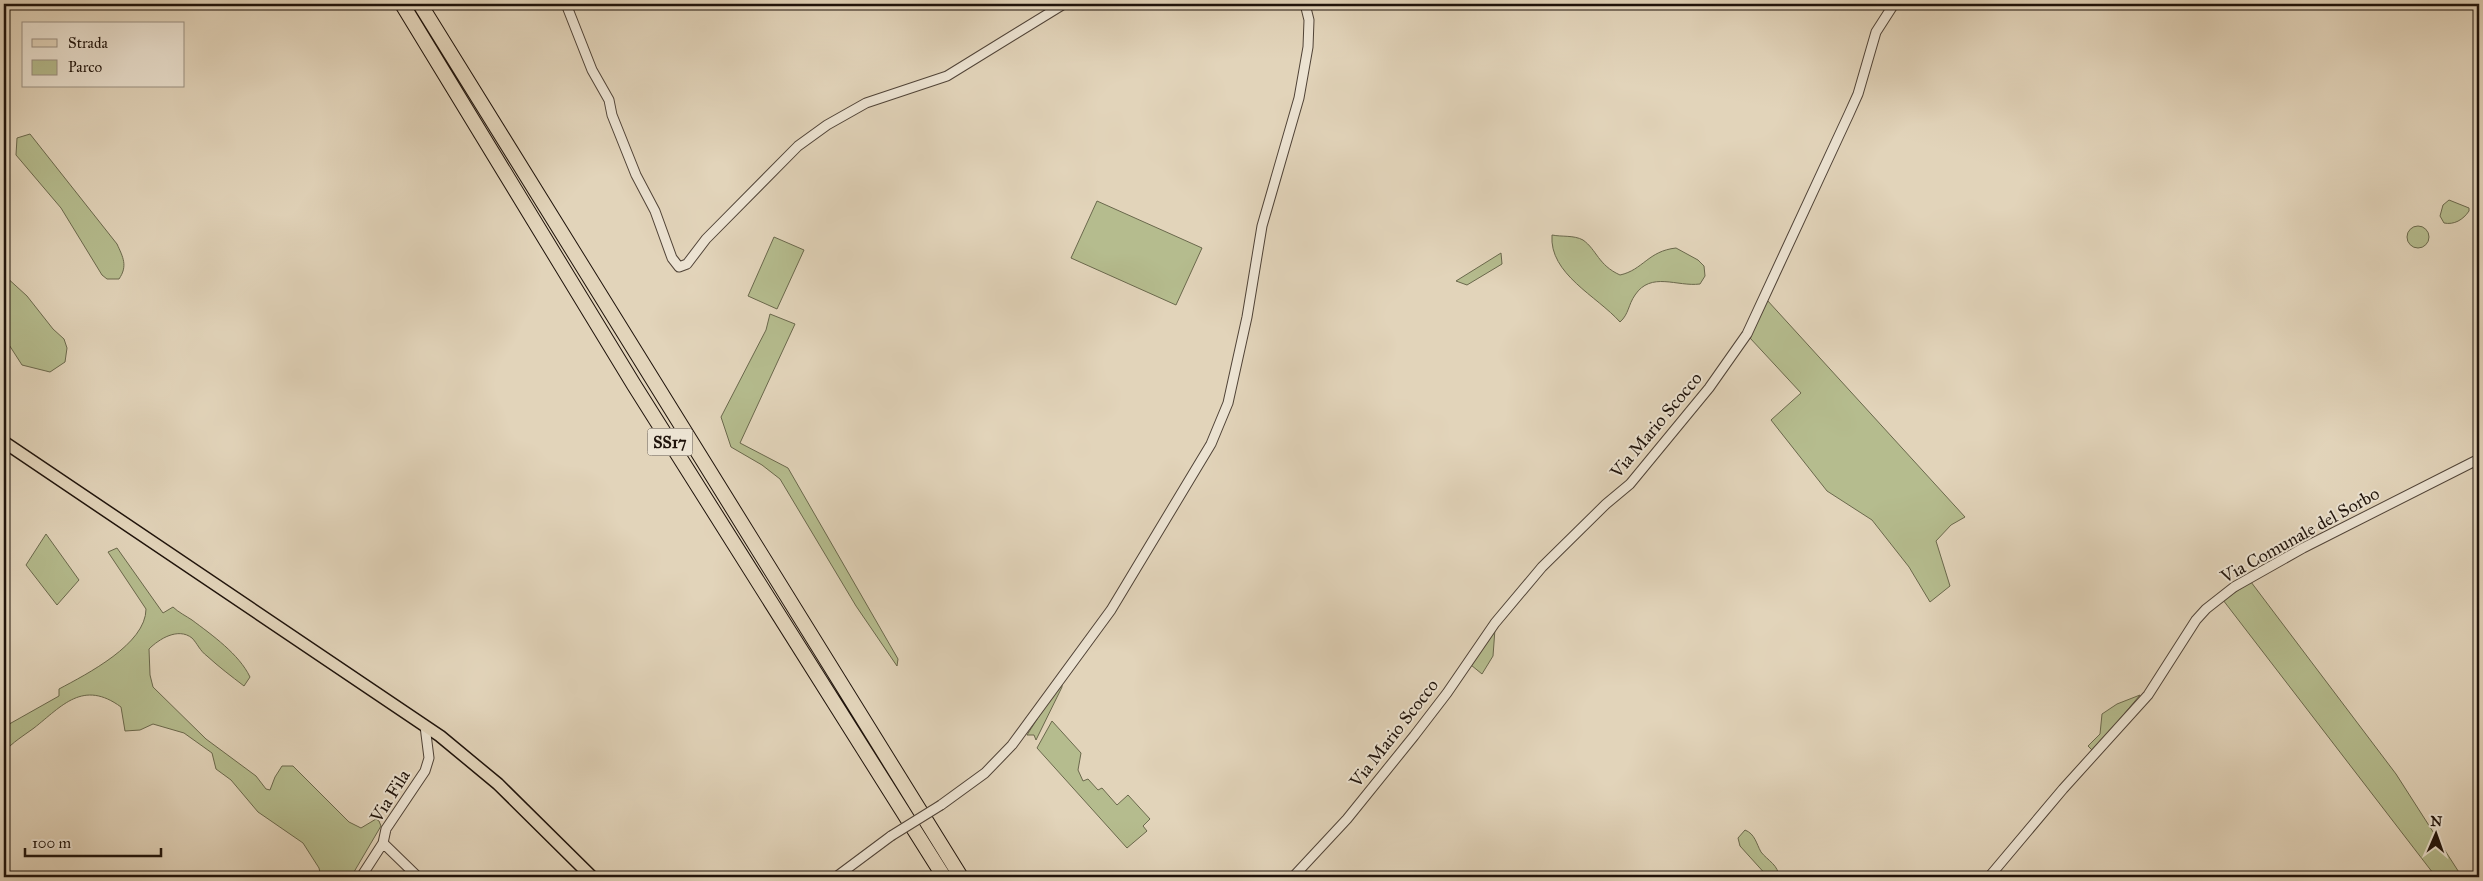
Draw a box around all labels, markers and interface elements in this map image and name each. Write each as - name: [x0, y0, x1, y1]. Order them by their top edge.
- legend: [22, 22, 185, 88]
- text: Strada: [68, 34, 108, 52]
- text: Parco: [68, 58, 103, 76]
- street label: Via Mario Scocco: [1605, 368, 1707, 483]
- road number: SS17: [648, 428, 692, 456]
- street label: Via Comunale del Sorbo: [2216, 482, 2383, 588]
- street label: Via Mario Scocco: [1344, 674, 1443, 792]
- street label: Via Fila: [365, 765, 415, 827]
- north arrow: [2410, 808, 2460, 858]
- text: N: [2430, 813, 2443, 830]
- scale bar: [25, 826, 161, 858]
- text: 100 m: [32, 834, 72, 852]

